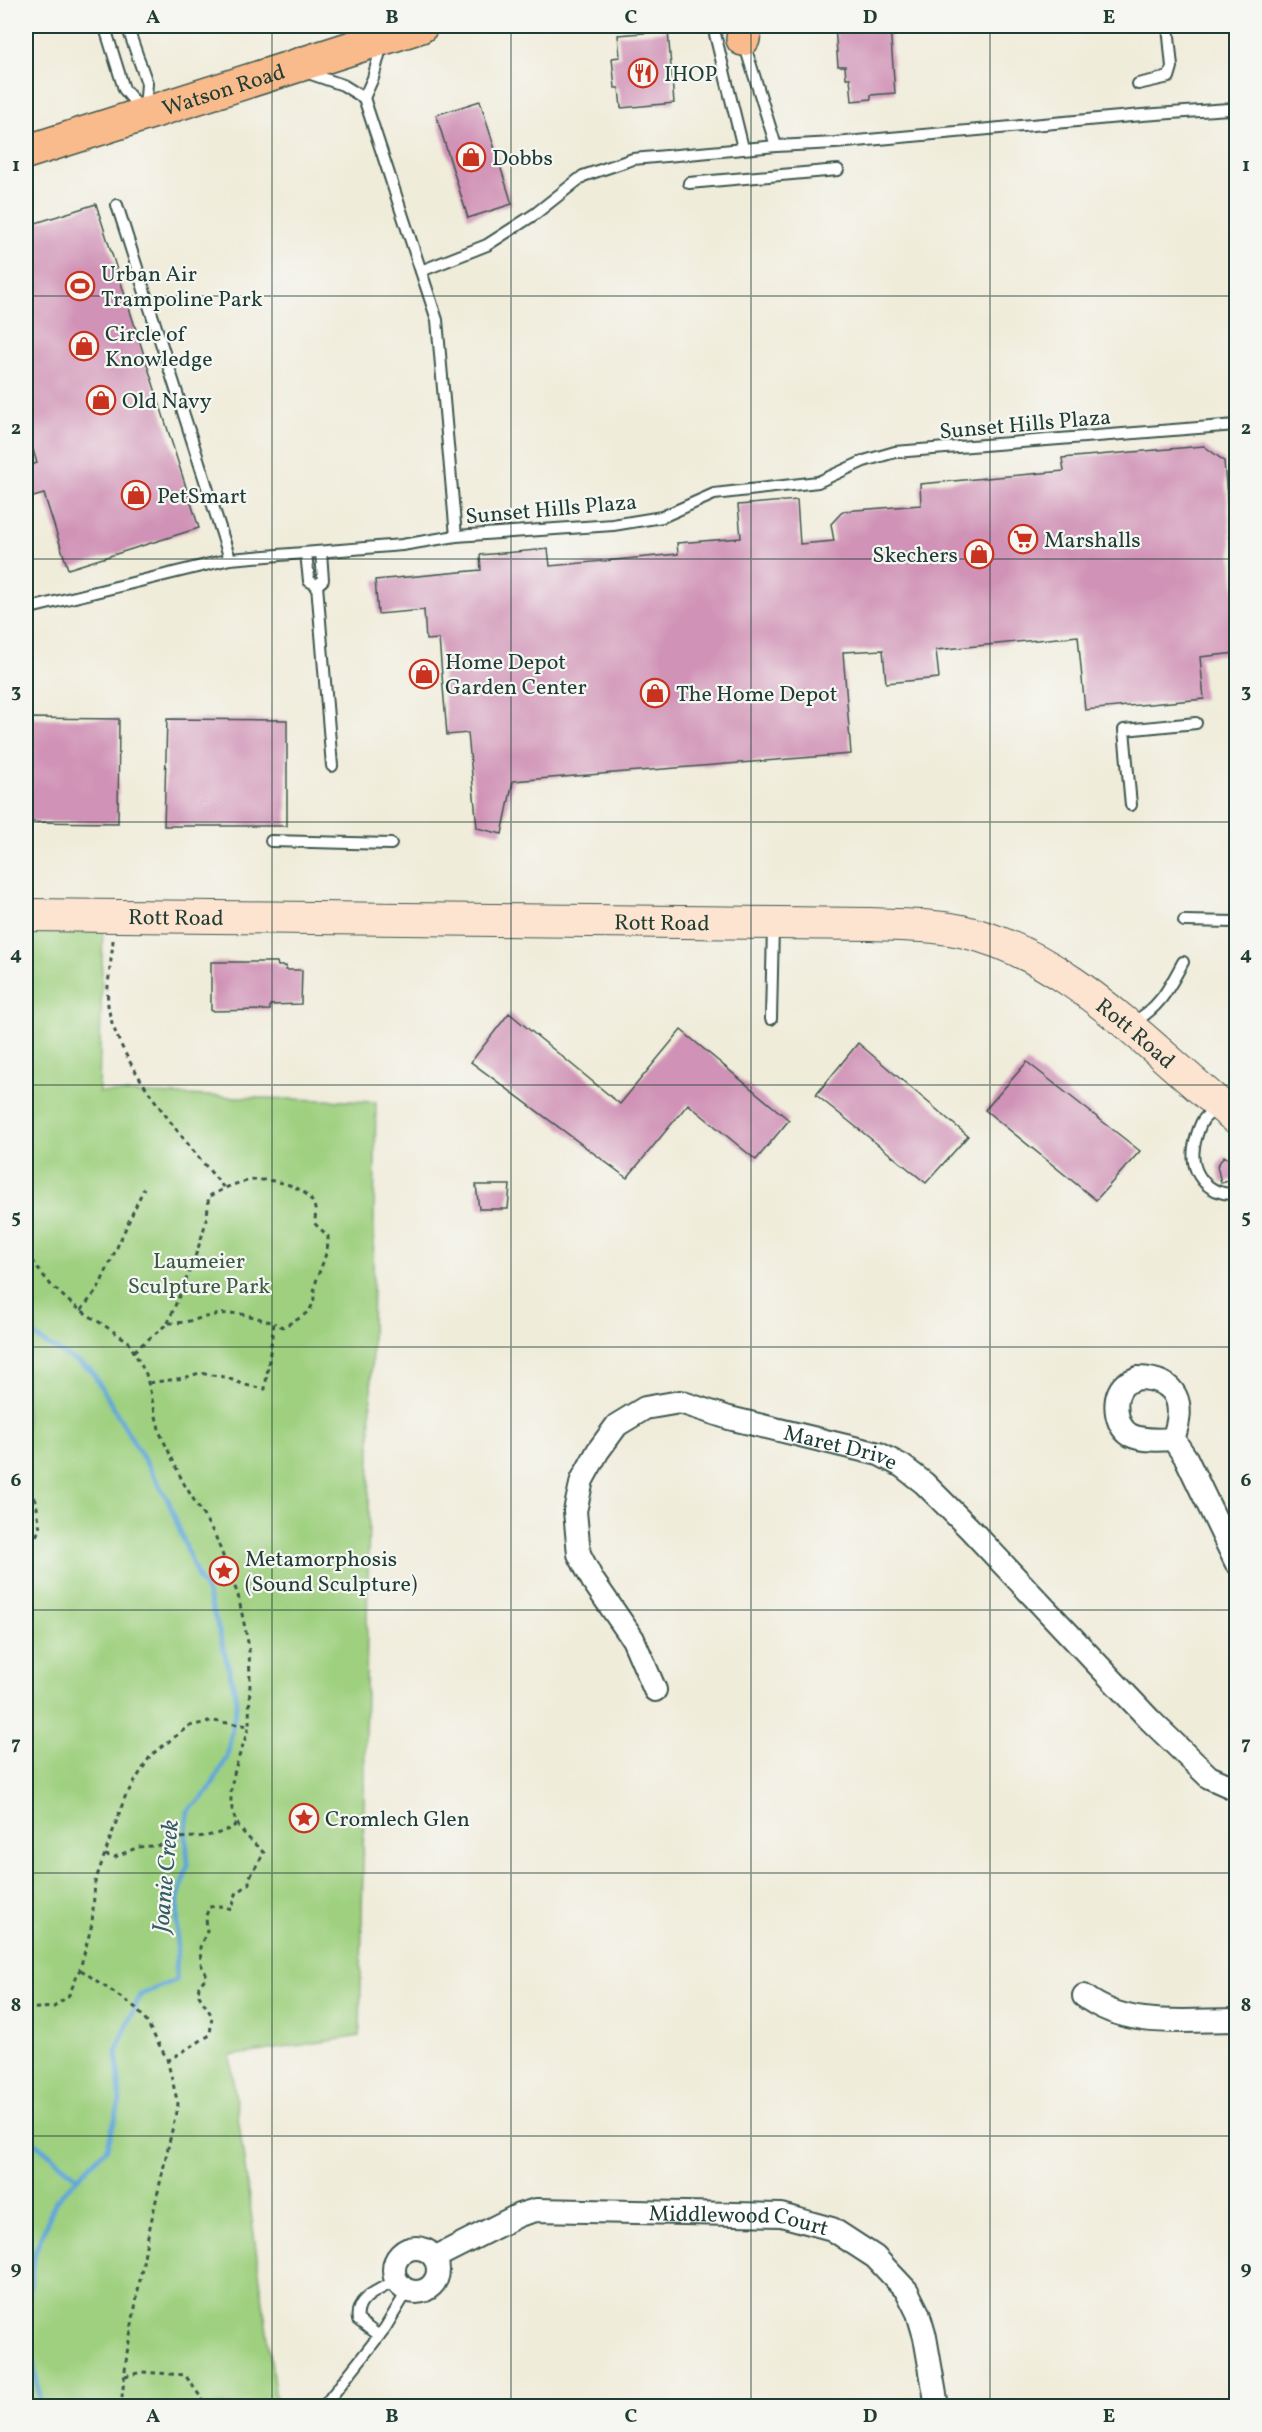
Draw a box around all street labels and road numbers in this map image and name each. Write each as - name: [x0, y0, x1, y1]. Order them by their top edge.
- street label: Watson Road: [159, 57, 289, 126]
- street label: Sunset Hills Plaza: [938, 403, 1112, 448]
- street label: Sunset Hills Plaza: [464, 488, 638, 533]
- street label: Rott Road: [128, 903, 224, 935]
- street label: Rott Road: [614, 908, 710, 940]
- street label: Rott Road: [1088, 992, 1181, 1077]
- street label: Maret Drive: [780, 1419, 903, 1479]
- street label: Middlewood Court: [648, 2199, 832, 2245]

